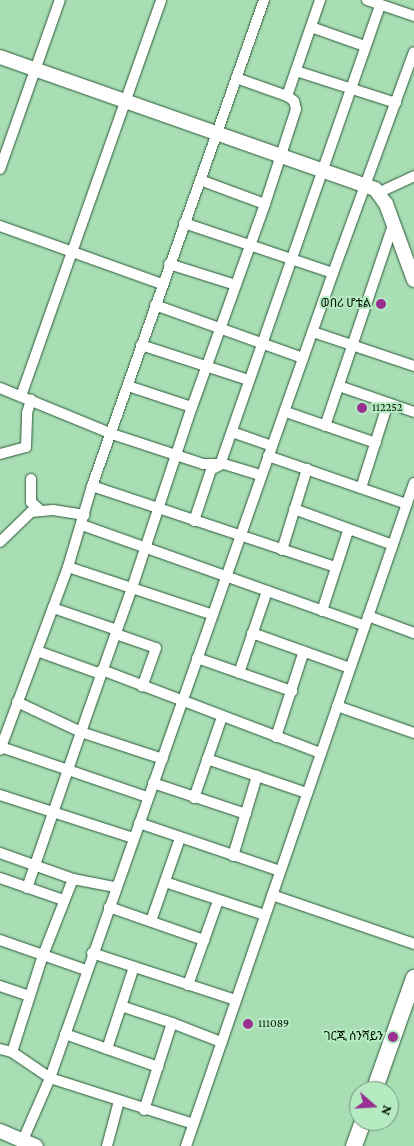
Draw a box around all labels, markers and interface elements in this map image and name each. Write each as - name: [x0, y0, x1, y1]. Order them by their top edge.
- place label: ወበሪ ሆቴል: [321, 297, 371, 311]
- marker: ወበሪ ሆቴል: [375, 298, 387, 310]
- place label: 112252: [372, 401, 402, 415]
- marker: 112252: [356, 402, 368, 414]
- place label: 111089: [258, 1017, 289, 1031]
- marker: 111089: [242, 1018, 254, 1030]
- place label: ገርጂ ሰንሻይን: [324, 1030, 383, 1044]
- marker: ገርጂ ሰንሻይን: [387, 1031, 399, 1043]
- north arrow: [349, 1081, 399, 1131]
- text: N: [378, 1103, 396, 1118]

